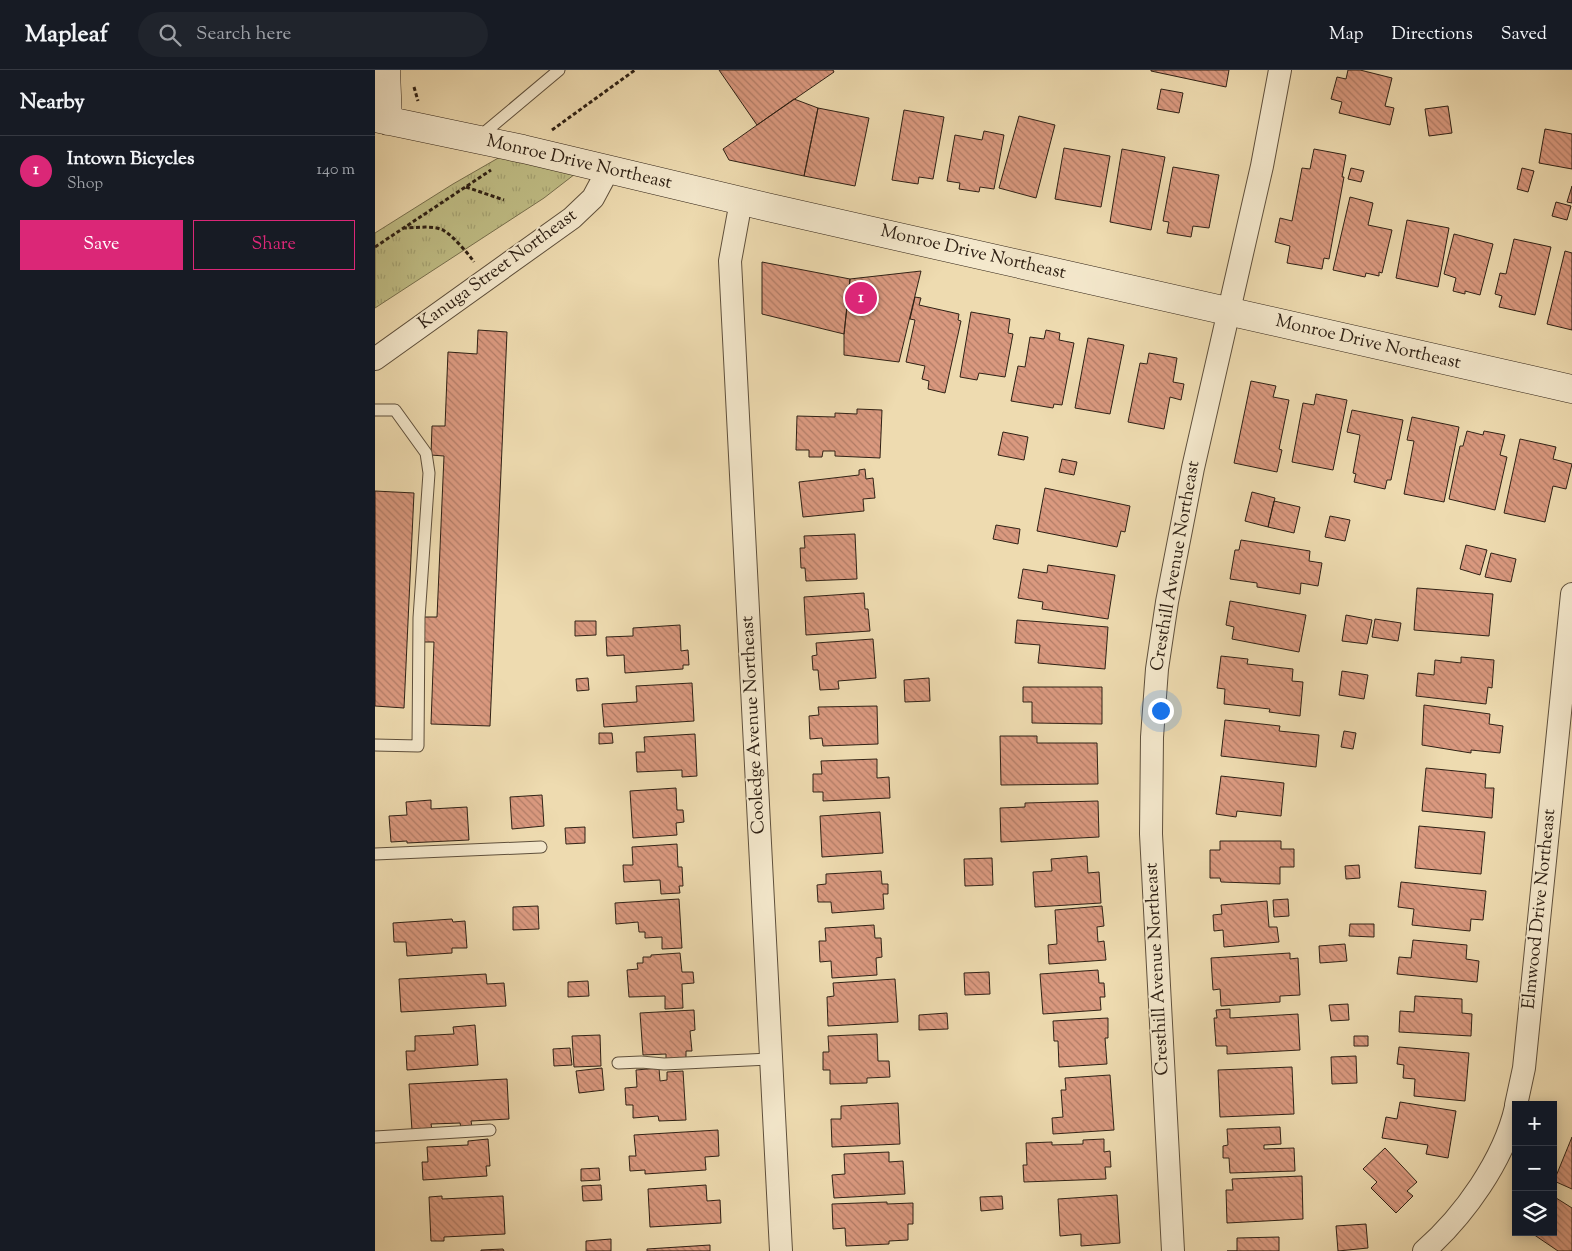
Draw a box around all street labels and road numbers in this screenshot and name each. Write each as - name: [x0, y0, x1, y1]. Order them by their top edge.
- street label: Monroe Drive Northeast: [484, 129, 674, 197]
- street label: Kanuga Street Northeast: [413, 203, 583, 337]
- street label: Monroe Drive Northeast: [878, 219, 1068, 287]
- street label: Monroe Drive Northeast: [1273, 309, 1463, 377]
- street label: Cresthill Avenue Northeast: [1145, 459, 1207, 673]
- street label: Cooledge Avenue Northeast: [735, 615, 773, 835]
- street label: Elmwood Drive Northeast: [1517, 808, 1563, 1010]
- street label: Cresthill Avenue Northeast: [1139, 862, 1177, 1076]

